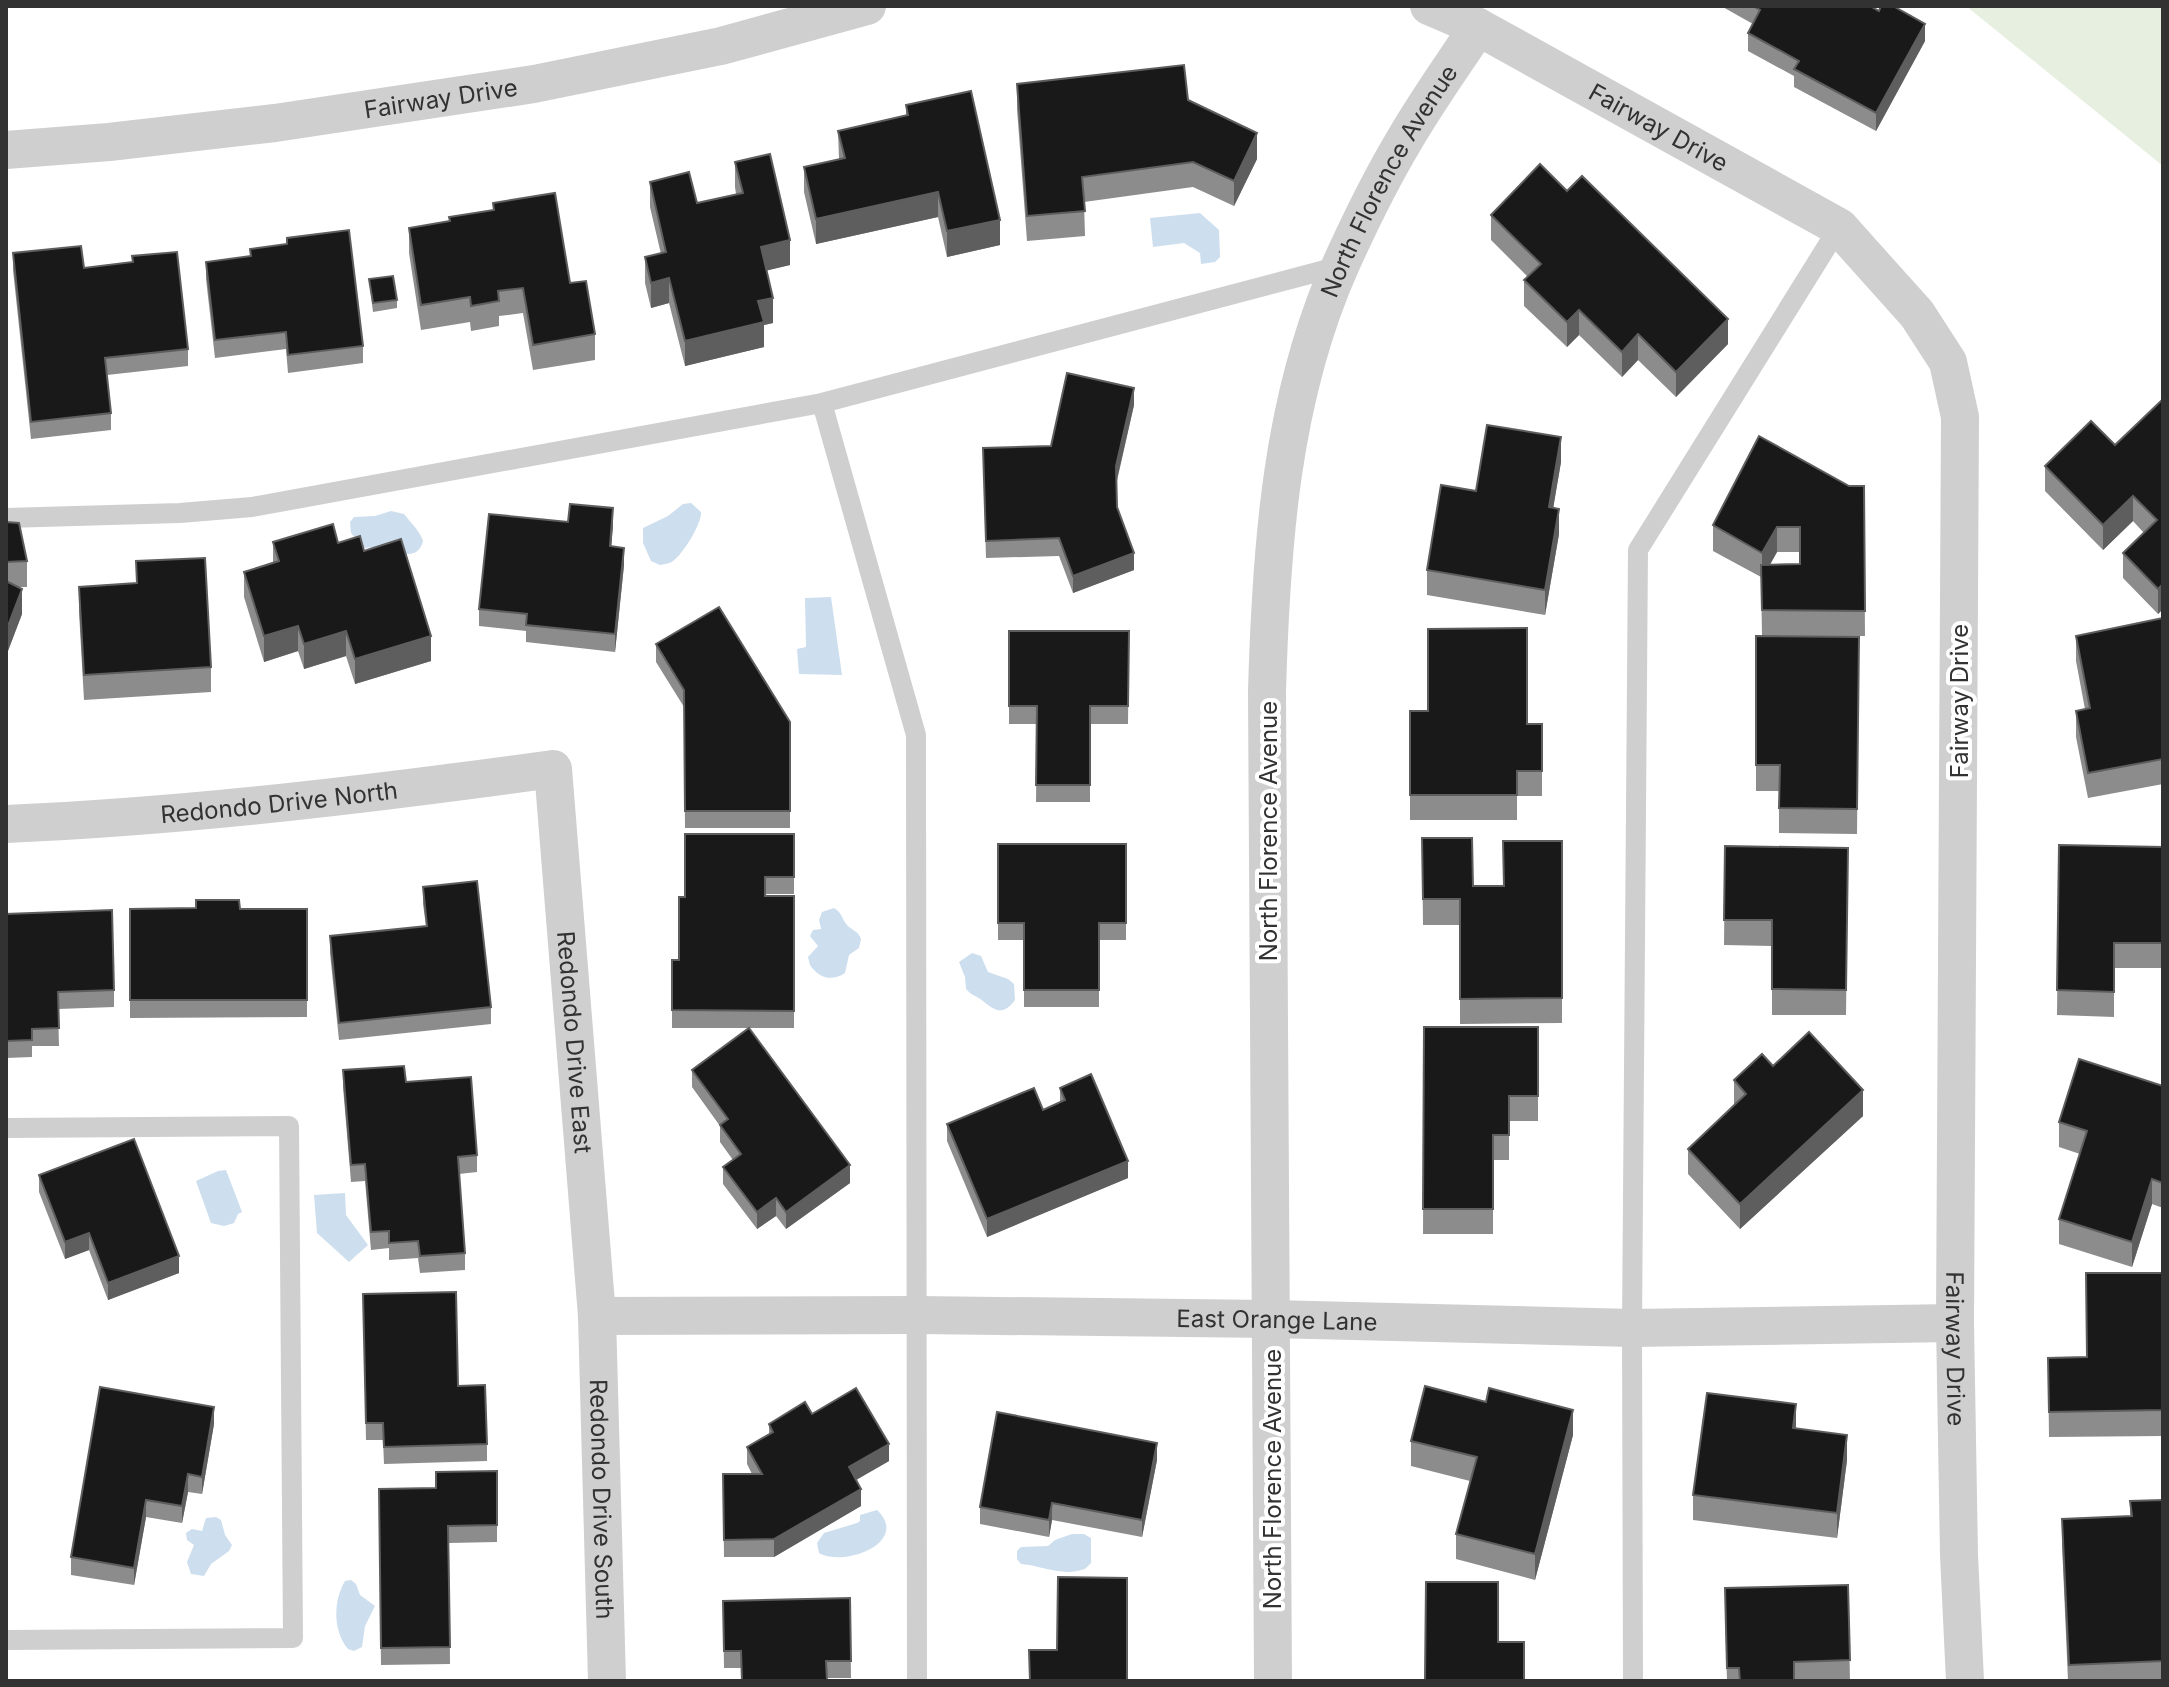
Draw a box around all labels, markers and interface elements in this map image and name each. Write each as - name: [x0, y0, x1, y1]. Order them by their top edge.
- street label: North Florence Avenue: [1314, 59, 1463, 301]
- street label: Fairway Drive: [362, 72, 519, 124]
- street label: Fairway Drive: [1584, 77, 1733, 177]
- street label: Fairway Drive: [1945, 624, 1974, 778]
- street label: North Florence Avenue: [1254, 701, 1283, 961]
- street label: Redondo Drive North: [159, 775, 399, 829]
- street label: Redondo Drive East: [552, 930, 598, 1155]
- street label: Fairway Drive: [1940, 1271, 1971, 1426]
- street label: East Orange Lane: [1176, 1303, 1378, 1336]
- street label: North Florence Avenue: [1258, 1349, 1287, 1609]
- street label: Redondo Drive South: [584, 1379, 620, 1620]

